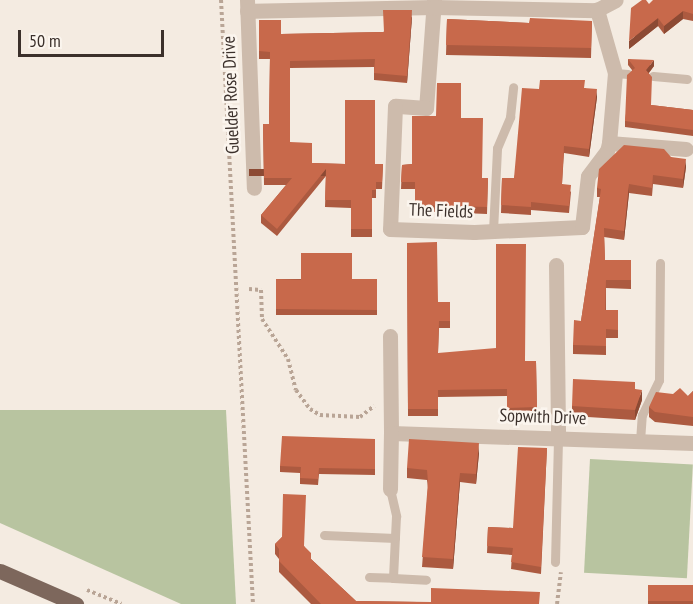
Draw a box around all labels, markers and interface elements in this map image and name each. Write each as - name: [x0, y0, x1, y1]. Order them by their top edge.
- scale bar: [21, 18, 166, 56]
- text: 50 m: [29, 29, 61, 52]
- street label: Guelder Rose Drive: [218, 36, 244, 154]
- street label: The Fields: [409, 199, 473, 223]
- street label: Sopwith Drive: [499, 405, 587, 429]

